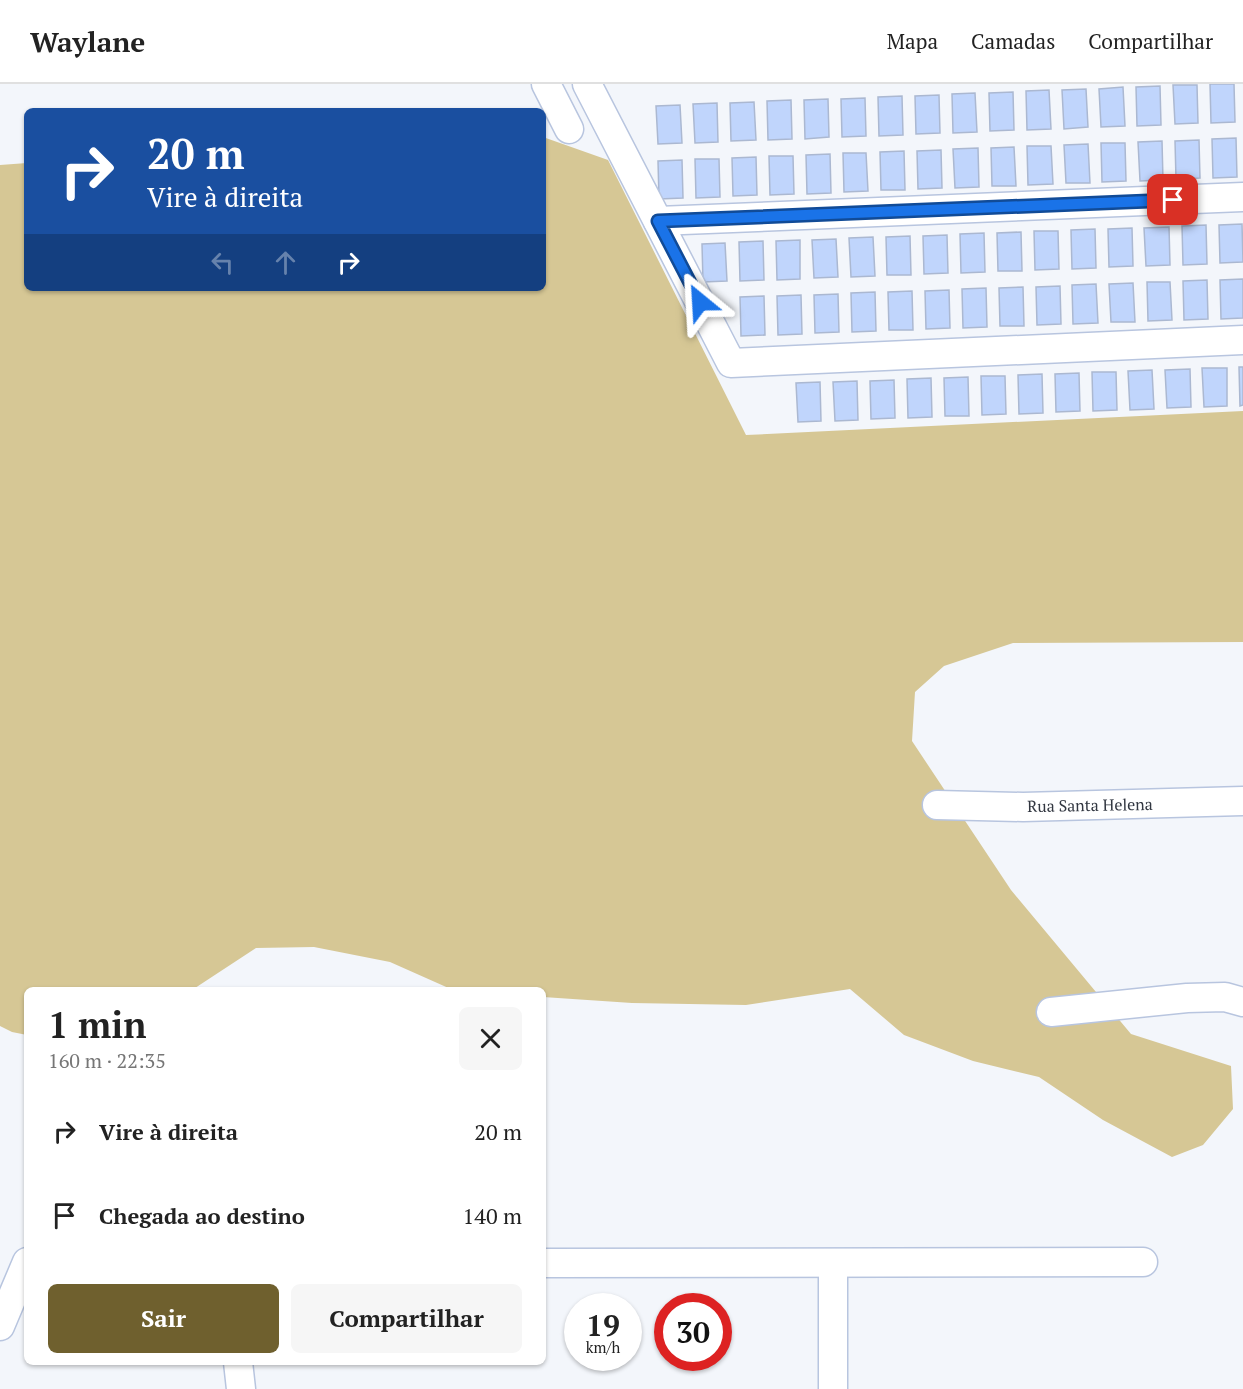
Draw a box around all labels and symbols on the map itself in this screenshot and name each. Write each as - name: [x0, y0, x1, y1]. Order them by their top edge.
- pin: [1147, 174, 1198, 225]
- position arrow: [668, 270, 732, 334]
- street label: Rua Santa Helena: [1027, 793, 1153, 817]
- speed limit sign: 30: [654, 1293, 732, 1371]

